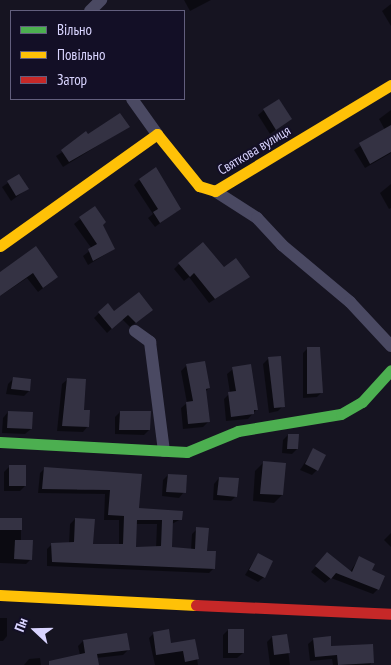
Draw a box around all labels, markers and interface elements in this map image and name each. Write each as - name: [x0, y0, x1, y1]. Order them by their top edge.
- legend: [10, 10, 185, 100]
- text: Вільно: [57, 20, 92, 39]
- text: Повільно: [57, 45, 105, 64]
- text: Затор: [57, 70, 87, 89]
- street label: Святкова вулиця: [215, 122, 293, 178]
- north arrow: [10, 605, 60, 655]
- text: Пн: [10, 615, 32, 634]

